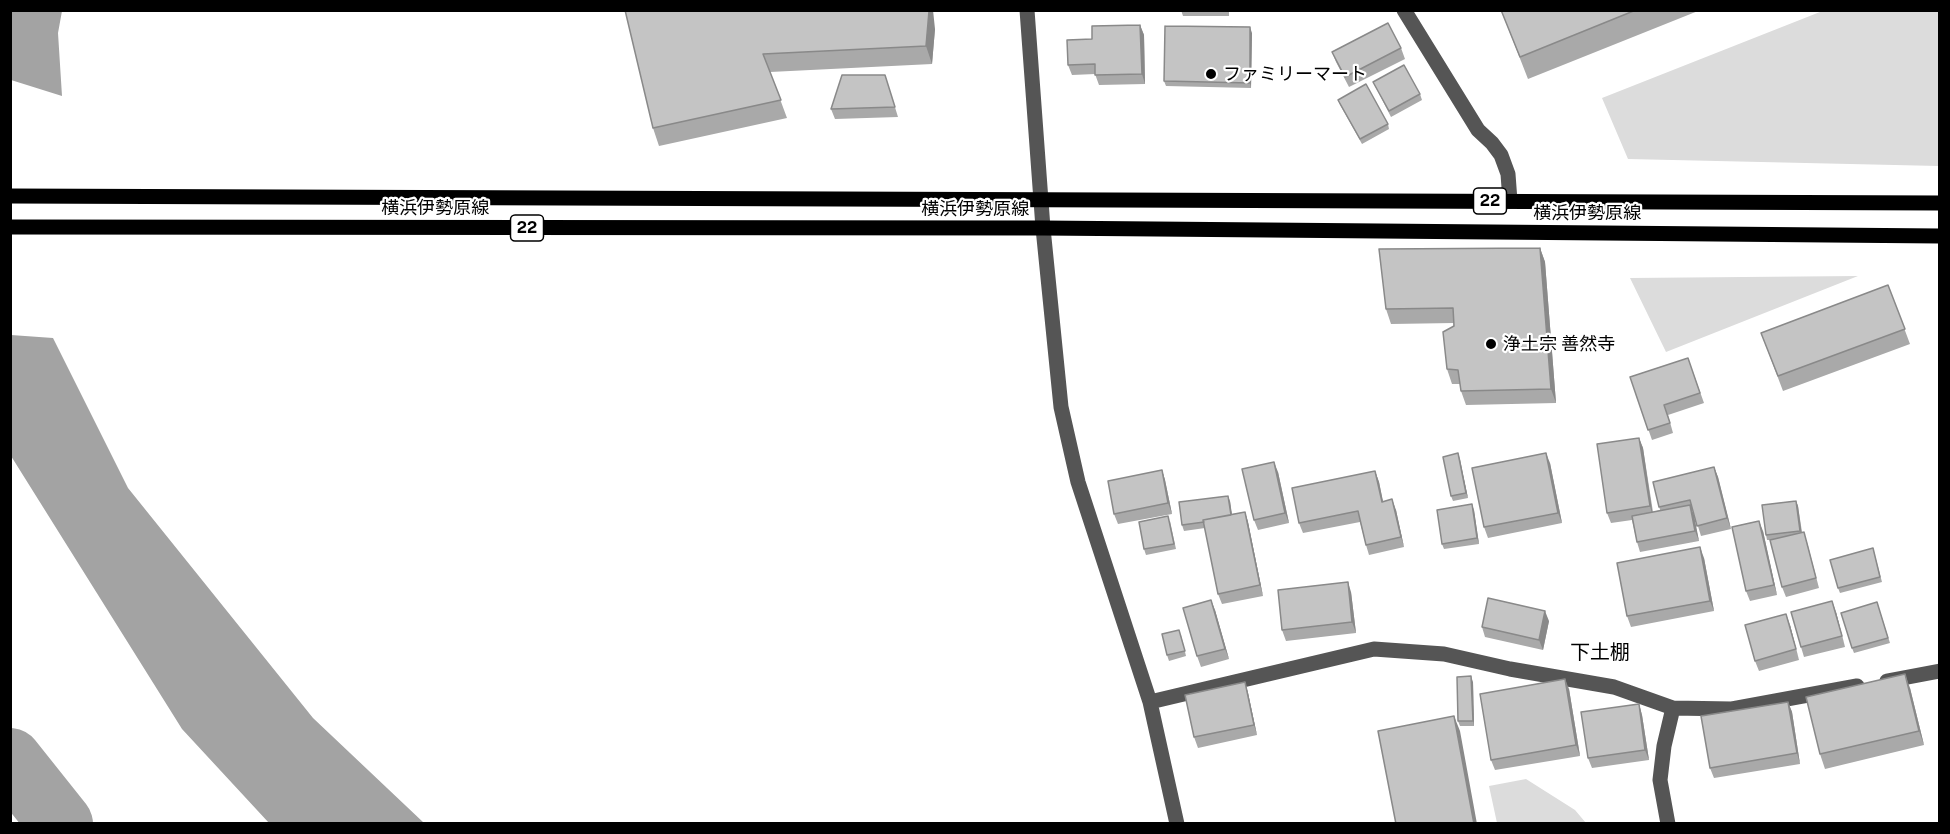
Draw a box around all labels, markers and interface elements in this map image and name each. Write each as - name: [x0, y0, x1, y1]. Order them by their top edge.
- place label: ファミリーマート: [1223, 63, 1367, 85]
- marker: ファミリーマート: [1204, 67, 1218, 81]
- road number: 22: [1474, 188, 1506, 214]
- street label: 横浜伊勢原線: [381, 197, 489, 219]
- street label: 横浜伊勢原線: [921, 198, 1029, 220]
- street label: 横浜伊勢原線: [1533, 202, 1641, 224]
- road number: 22: [510, 215, 544, 241]
- place label: 浄土宗 善然寺: [1503, 333, 1615, 355]
- marker: 浄土宗 善然寺: [1484, 337, 1498, 351]
- district label: 下土棚: [1570, 641, 1630, 665]

